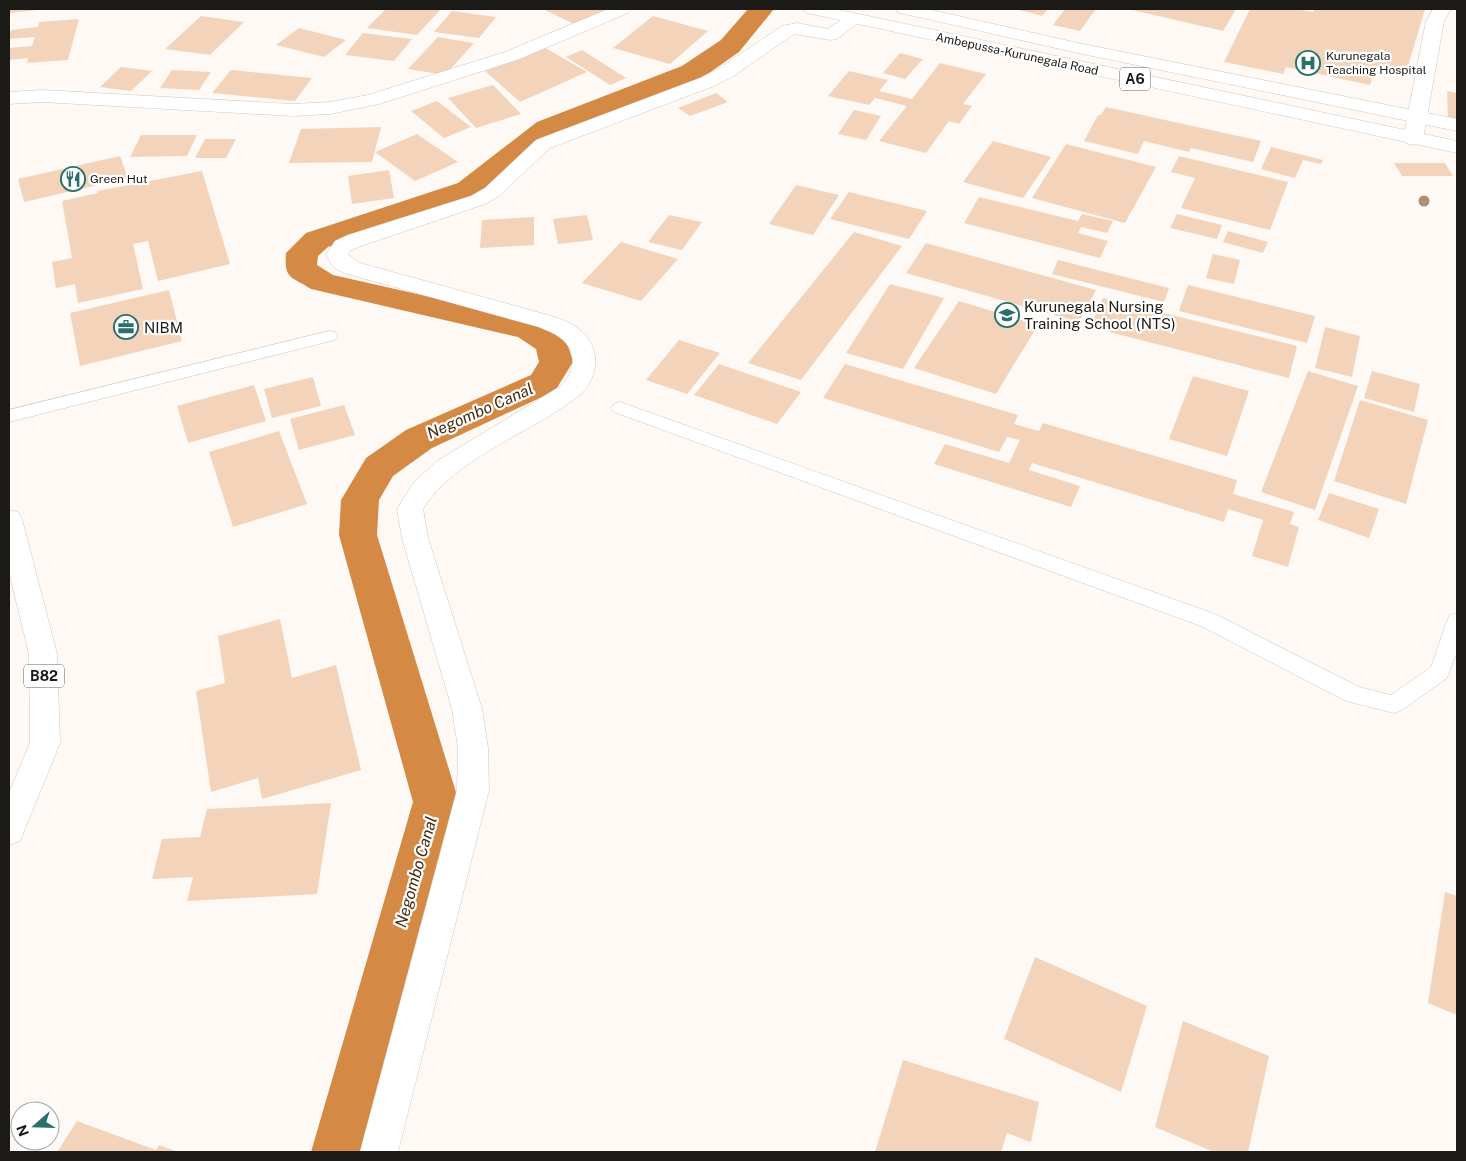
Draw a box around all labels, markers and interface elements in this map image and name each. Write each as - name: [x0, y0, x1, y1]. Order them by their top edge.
- street label: Ambepussa-Kurunegala Road: [934, 30, 1100, 78]
- place label: Kurunegala Teaching Hospital: [1326, 49, 1427, 77]
- hospital icon: Kurunegala Teaching Hospital: [1295, 50, 1321, 76]
- road number: A6: [1120, 68, 1150, 90]
- restaurant icon: Green Hut: [60, 166, 86, 192]
- place label: Green Hut: [90, 172, 148, 186]
- place label: Kurunegala Nursing Training School (NTS): [1024, 298, 1176, 332]
- school or university icon: Kurunegala Nursing Training School (NTS): [994, 302, 1020, 328]
- office icon: NIBM: [113, 314, 139, 340]
- place label: NIBM: [144, 319, 183, 336]
- water label: Negombo Canal: [424, 379, 536, 443]
- road number: B82: [24, 664, 64, 688]
- water label: Negombo Canal: [391, 814, 441, 930]
- north arrow: [10, 1101, 60, 1151]
- text: N: [13, 1123, 32, 1138]

